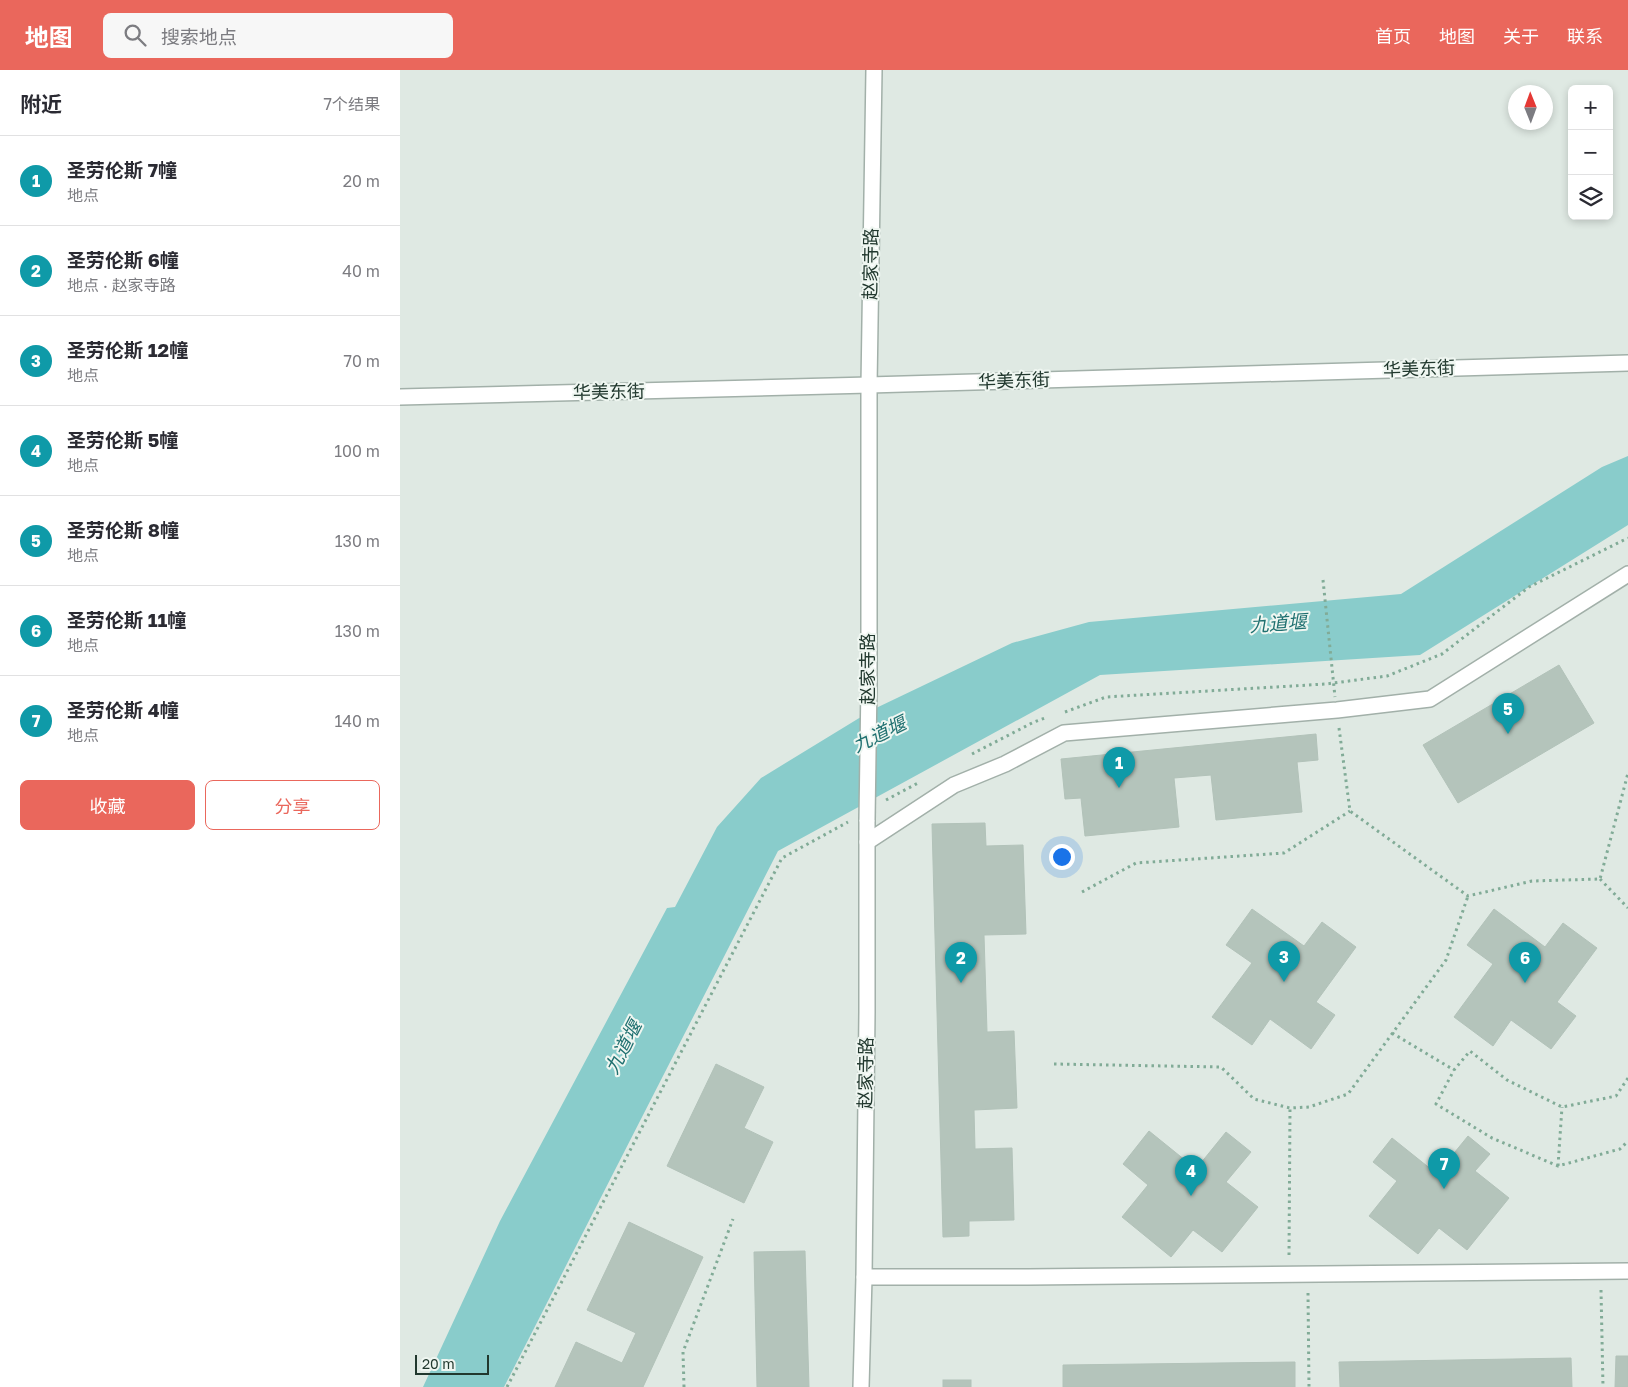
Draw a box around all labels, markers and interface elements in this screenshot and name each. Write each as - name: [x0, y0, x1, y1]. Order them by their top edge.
- search box: [103, 13, 453, 58]
- icon: search: [121, 21, 149, 49]
- text: 地图: [25, 22, 73, 51]
- text: 搜索地点: [161, 25, 237, 48]
- text: 首页: [1375, 25, 1411, 47]
- text: 地图: [1439, 25, 1475, 47]
- text: 关于: [1503, 25, 1539, 47]
- text: 联系: [1567, 25, 1603, 47]
- north arrow: [1508, 85, 1553, 130]
- map controls: [1568, 85, 1613, 220]
- button: +: [1568, 85, 1613, 130]
- text: 附近: [20, 91, 62, 117]
- text: 7个结果: [324, 94, 380, 114]
- button: −: [1568, 130, 1613, 175]
- text: 圣劳伦斯 7幢: [67, 158, 177, 181]
- text: 1: [32, 171, 40, 191]
- text: 20 m: [343, 171, 380, 191]
- button: layers: [1568, 175, 1613, 220]
- text: 地点: [67, 185, 99, 205]
- street label: 赵家寺路: [858, 228, 882, 300]
- text: 圣劳伦斯 6幢: [67, 248, 179, 271]
- text: 2: [31, 261, 41, 281]
- text: 40 m: [342, 261, 380, 281]
- text: 地点 · 赵家寺路: [67, 275, 176, 295]
- text: 圣劳伦斯 12幢: [67, 338, 188, 361]
- text: 3: [31, 351, 41, 371]
- text: 70 m: [343, 351, 380, 371]
- street label: 华美东街: [1383, 356, 1455, 380]
- text: 地点: [67, 365, 99, 385]
- street label: 华美东街: [978, 368, 1050, 392]
- street label: 华美东街: [573, 379, 645, 403]
- text: 圣劳伦斯 5幢: [67, 428, 178, 451]
- text: 4: [31, 441, 41, 461]
- text: 100 m: [334, 441, 380, 461]
- text: 地点: [67, 455, 99, 475]
- text: 圣劳伦斯 8幢: [67, 518, 179, 541]
- text: 5: [31, 531, 41, 551]
- text: 130 m: [335, 531, 380, 551]
- text: 地点: [67, 545, 99, 565]
- text: 圣劳伦斯 11幢: [67, 608, 186, 631]
- water label: 九道堰: [1249, 609, 1310, 636]
- text: 6: [31, 621, 41, 641]
- text: 130 m: [335, 621, 380, 641]
- street label: 赵家寺路: [856, 633, 878, 705]
- text: 地点: [67, 635, 99, 655]
- pin: 5: [1492, 693, 1524, 734]
- text: 圣劳伦斯 4幢: [67, 698, 179, 721]
- water label: 九道堰: [848, 709, 912, 756]
- text: 7: [32, 711, 40, 731]
- text: 140 m: [334, 711, 380, 731]
- text: 地点: [67, 725, 99, 745]
- pin: 1: [1103, 747, 1135, 788]
- button: 收藏: [20, 780, 195, 830]
- button: 分享: [205, 780, 380, 830]
- your location: [1049, 844, 1075, 870]
- pin: 3: [1268, 941, 1300, 982]
- pin: 2: [945, 942, 977, 983]
- pin: 6: [1509, 942, 1541, 983]
- water label: 九道堰: [599, 1013, 647, 1077]
- street label: 赵家寺路: [853, 1037, 877, 1109]
- pin: 7: [1428, 1148, 1460, 1189]
- pin: 4: [1175, 1155, 1207, 1196]
- scale bar: [415, 1352, 489, 1375]
- text: 20 m: [422, 1355, 455, 1372]

